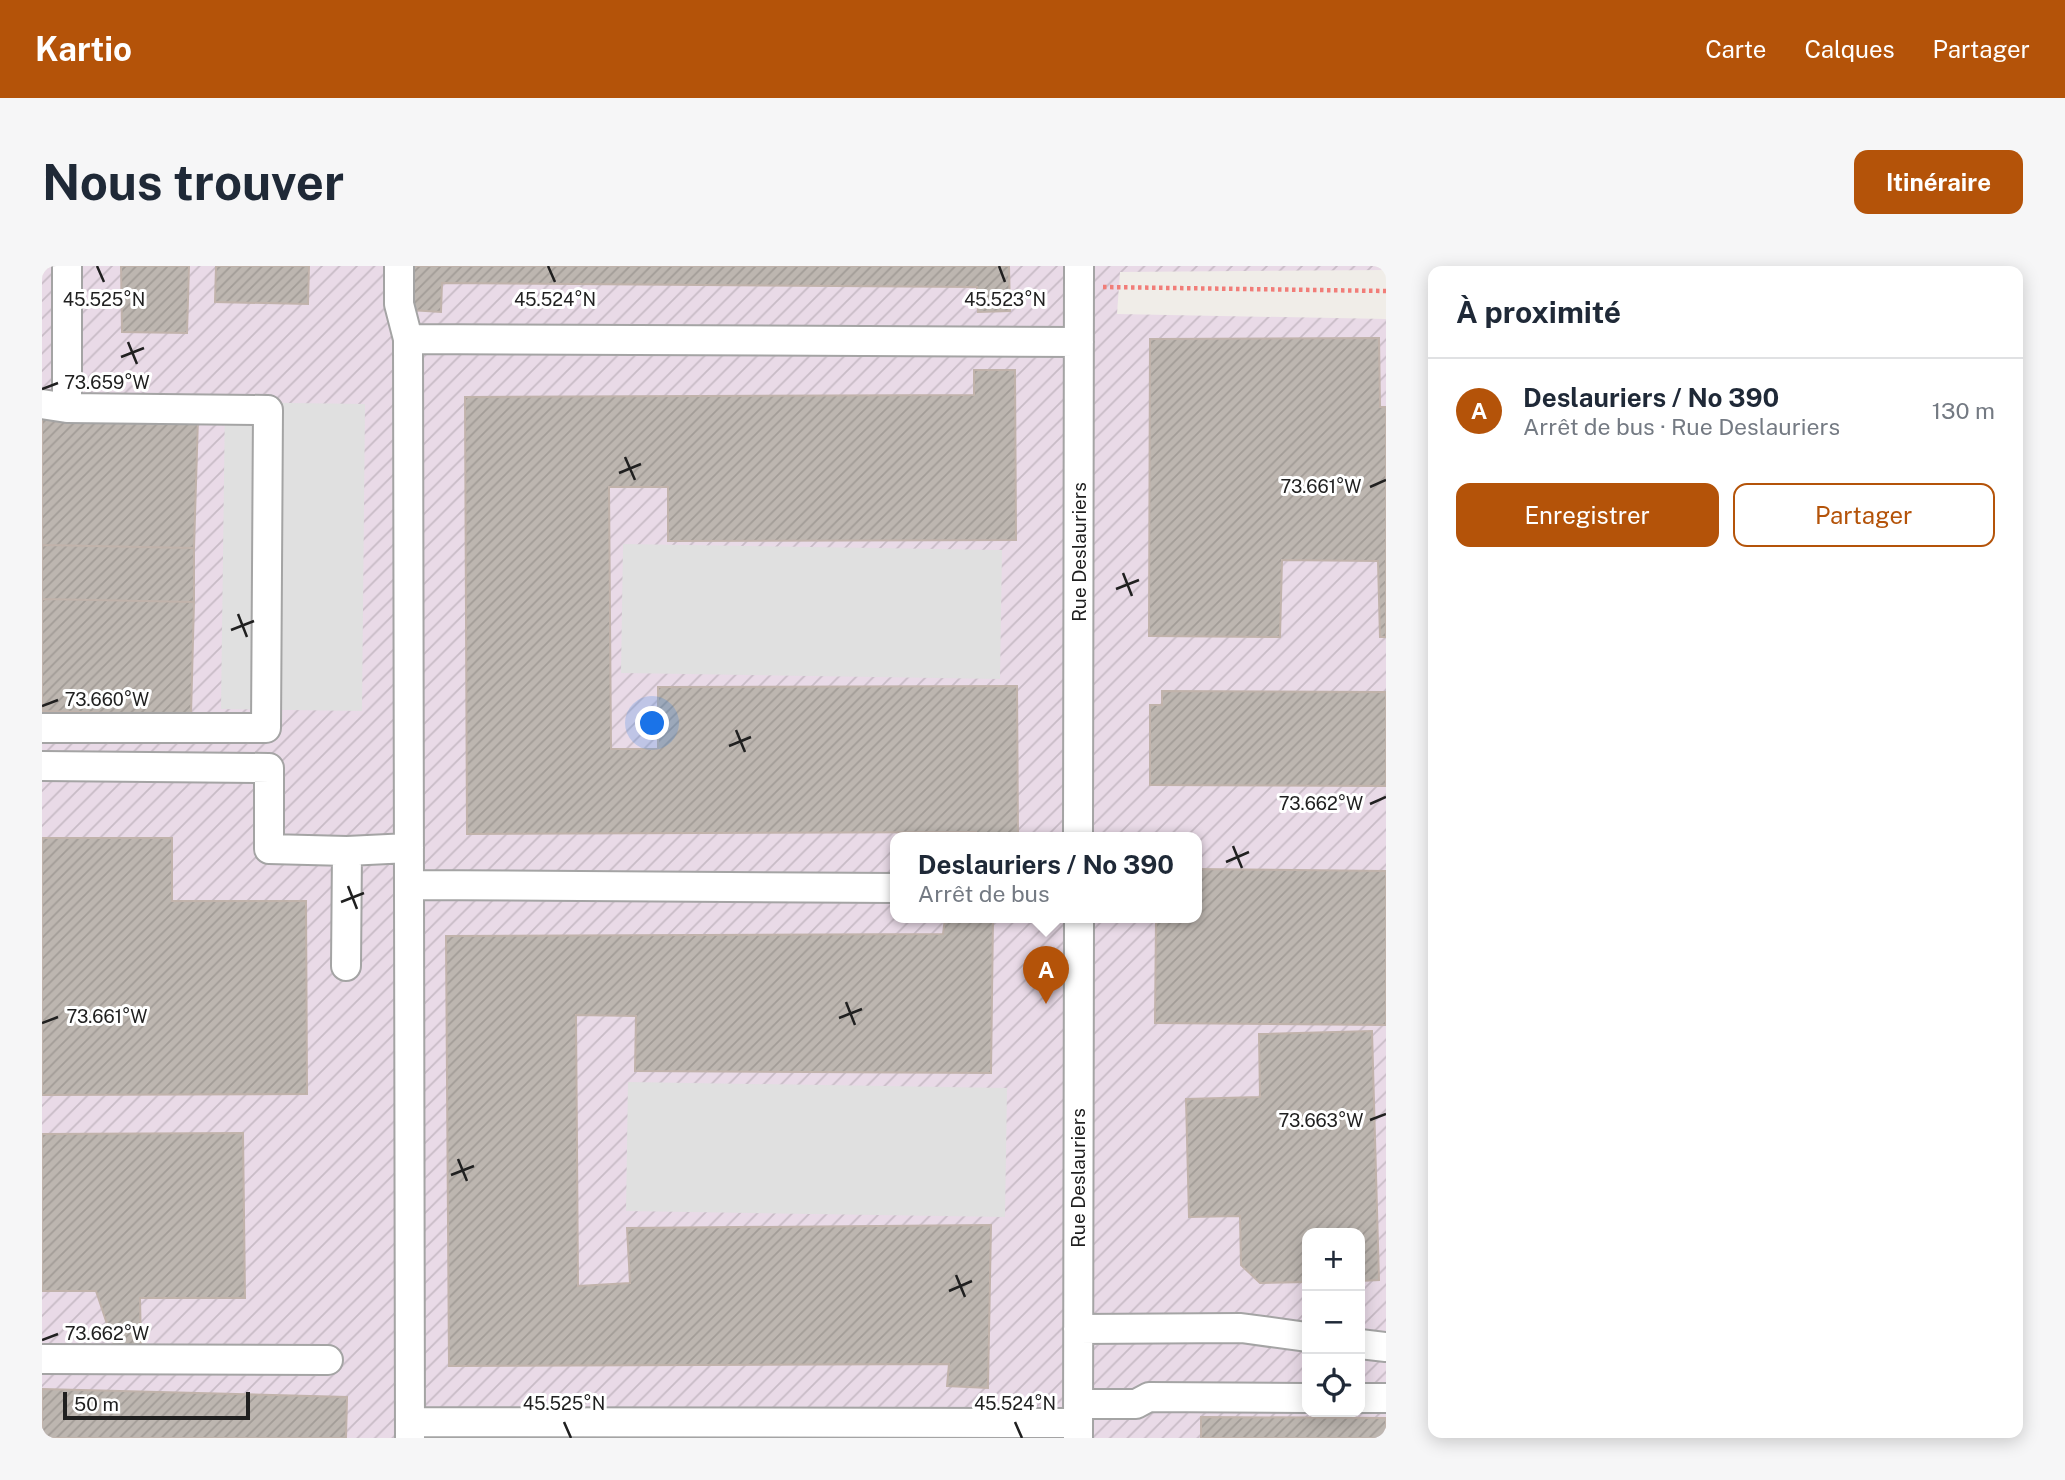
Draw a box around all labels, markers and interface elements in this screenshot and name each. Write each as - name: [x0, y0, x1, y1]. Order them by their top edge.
- text: Kartio: [35, 30, 132, 68]
- text: Carte: [1705, 35, 1766, 63]
- text: Calques: [1804, 35, 1895, 63]
- text: Partager: [1933, 35, 2030, 63]
- button: Itinéraire: [1854, 150, 2023, 214]
- text: Nous trouver: [42, 153, 344, 211]
- text: 45.525°N: [63, 289, 145, 310]
- text: 45.524°N: [514, 289, 596, 310]
- text: 45.523°N: [964, 289, 1046, 310]
- text: À proximité: [1456, 294, 1621, 330]
- text: 73.659°W: [64, 372, 150, 393]
- text: Deslauriers / No 390: [1523, 382, 1779, 413]
- text: A: [1471, 397, 1487, 424]
- text: 130 m: [1932, 397, 1995, 424]
- text: Arrêt de bus · Rue Deslauriers: [1523, 413, 1840, 440]
- text: 73.661°W: [1281, 476, 1361, 497]
- street label: Rue Deslauriers: [1068, 482, 1090, 622]
- button: Enregistrer: [1456, 483, 1719, 547]
- button: Partager: [1733, 483, 1995, 547]
- text: 73.660°W: [65, 689, 149, 710]
- your location: [635, 706, 669, 740]
- text: 73.662°W: [1279, 793, 1363, 814]
- popup: [890, 832, 1202, 923]
- text: Deslauriers / No 390: [918, 849, 1174, 880]
- text: Arrêt de bus: [918, 880, 1050, 907]
- pin: A: [1023, 946, 1069, 1004]
- text: 73.661°W: [67, 1006, 147, 1027]
- street label: Rue Deslauriers: [1067, 1108, 1089, 1248]
- text: 73.663°W: [1279, 1110, 1363, 1131]
- map controls: [1302, 1228, 1365, 1417]
- button: +: [1302, 1228, 1365, 1291]
- button: −: [1302, 1291, 1365, 1354]
- text: 73.662°W: [65, 1323, 149, 1344]
- button: locate: [1302, 1354, 1365, 1417]
- scale bar: [63, 1389, 250, 1421]
- text: 50 m: [74, 1393, 119, 1415]
- text: 45.525°N: [523, 1393, 605, 1414]
- text: 45.524°N: [974, 1393, 1056, 1414]

